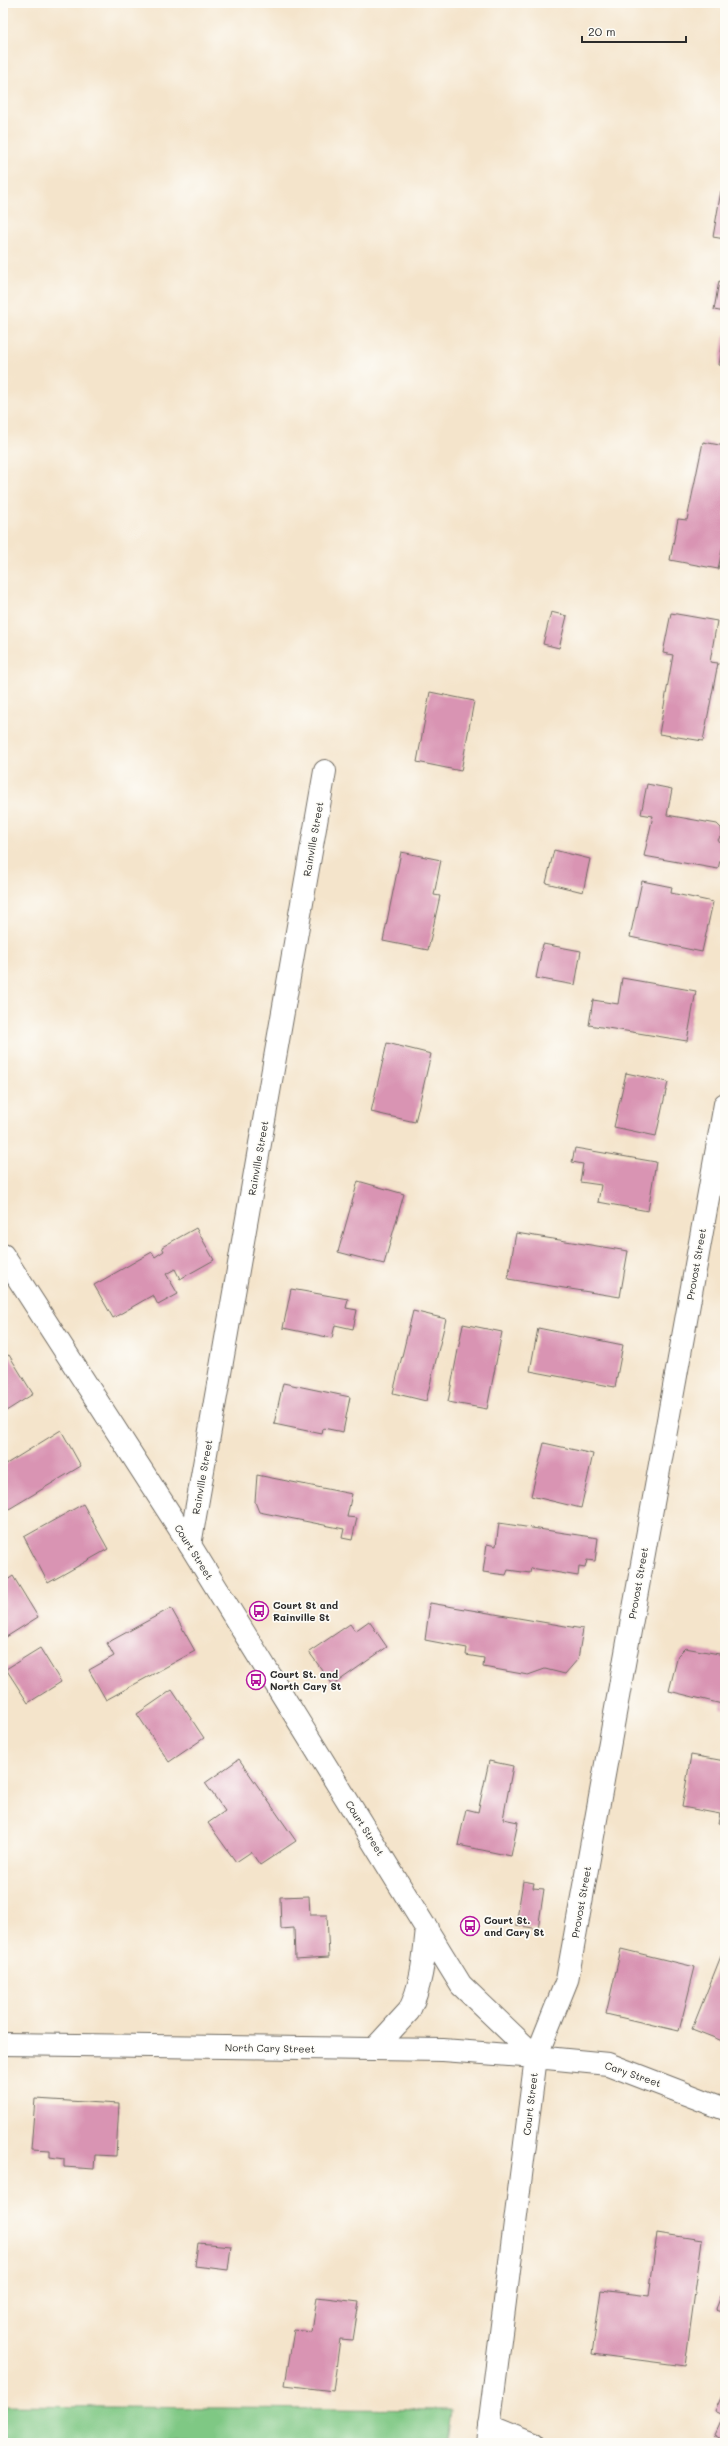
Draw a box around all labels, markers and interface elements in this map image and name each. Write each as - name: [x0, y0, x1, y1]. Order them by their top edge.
- scale bar: [582, 18, 686, 44]
- text: 20 m: [588, 23, 616, 39]
- street label: Rainville Street: [300, 800, 326, 878]
- street label: Rainville Street: [245, 1119, 271, 1197]
- street label: Provost Street: [683, 1227, 709, 1301]
- street label: Rainville Street: [189, 1438, 215, 1516]
- street label: Court Street: [171, 1522, 217, 1582]
- street label: Provost Street: [625, 1546, 651, 1620]
- place label: Court St and Rainville St: [273, 1598, 339, 1624]
- bus stop icon: Court St and Rainville St: [248, 1600, 270, 1622]
- place label: Court St. and North Cary St: [270, 1667, 342, 1693]
- bus stop icon: Court St. and North Cary St: [245, 1669, 267, 1691]
- street label: Court Street: [342, 1798, 388, 1858]
- street label: Provost Street: [568, 1865, 594, 1939]
- place label: Court St. and Cary St: [484, 1913, 545, 1939]
- bus stop icon: Court St. and Cary St: [459, 1915, 481, 1937]
- street label: North Cary Street: [225, 2040, 315, 2056]
- street label: Cary Street: [603, 2058, 663, 2090]
- street label: Court Street: [519, 2072, 541, 2136]

